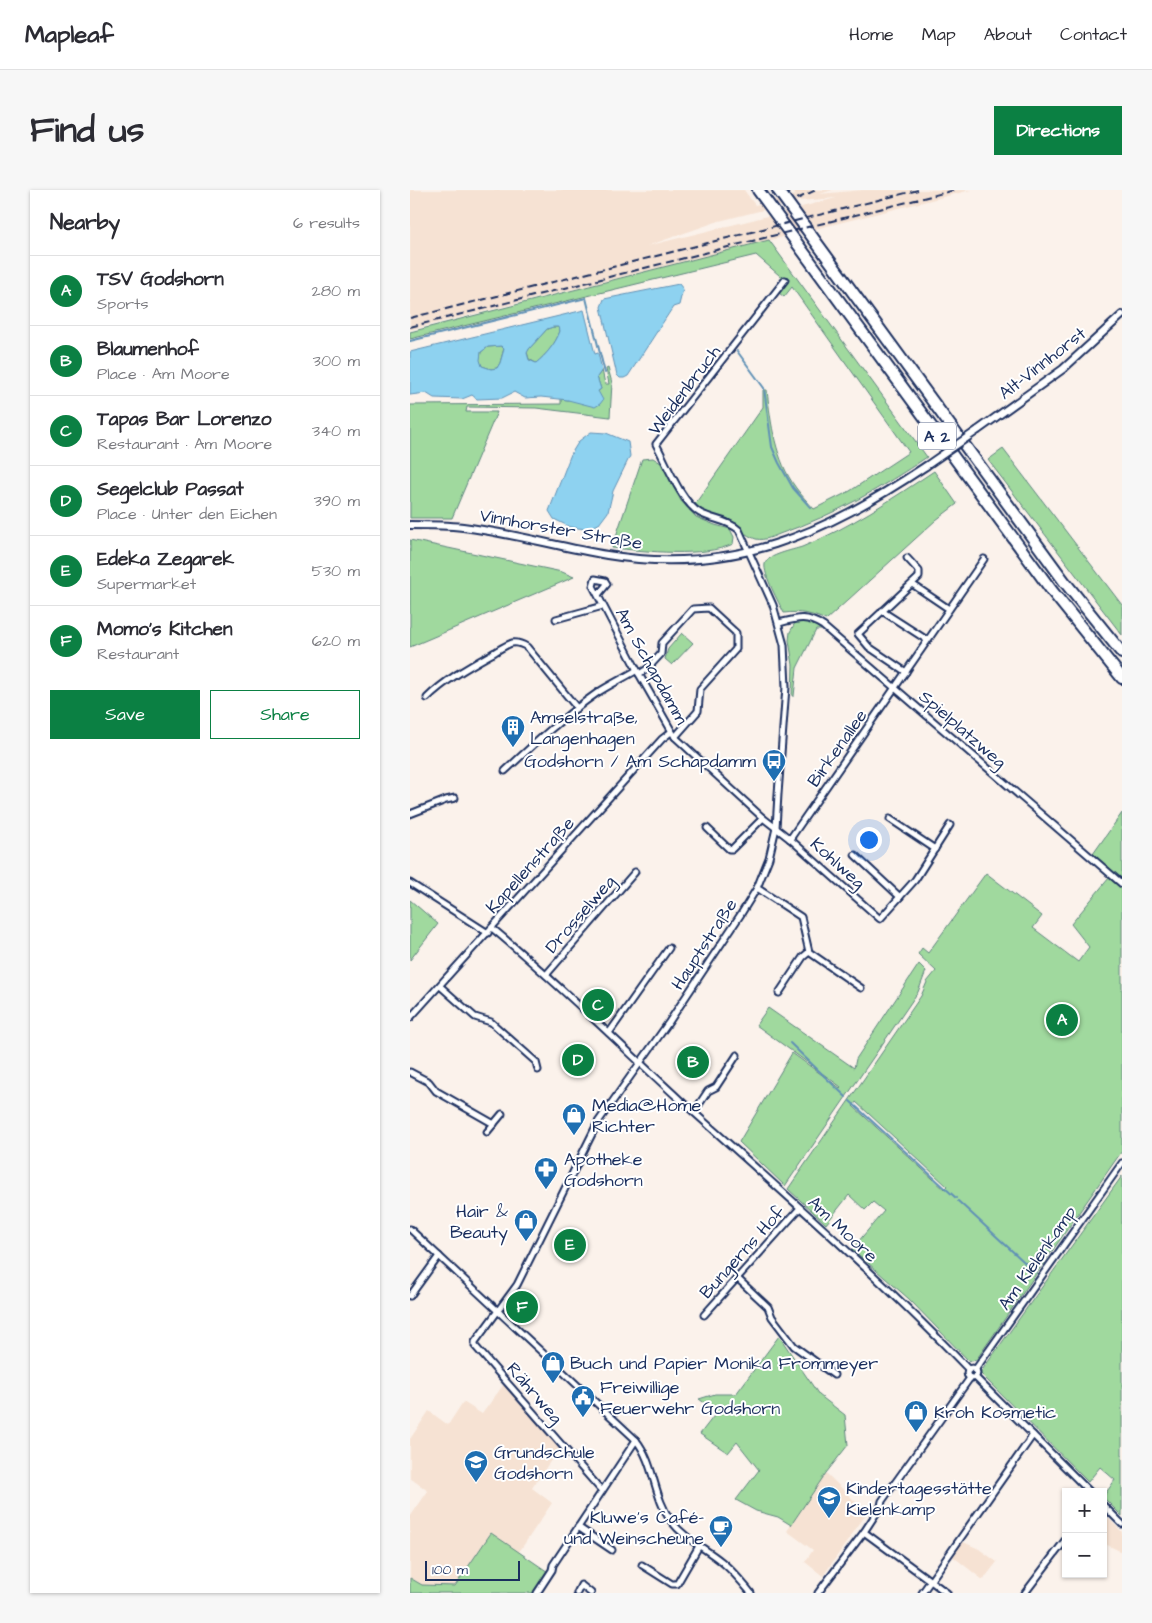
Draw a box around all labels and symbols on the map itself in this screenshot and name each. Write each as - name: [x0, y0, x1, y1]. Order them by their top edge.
- street label: Alt-Vinnhorst: [993, 321, 1092, 405]
- street label: Weidenbruch: [642, 340, 727, 440]
- road number: A 2: [918, 422, 956, 450]
- street label: Vinnhorster Straße: [478, 503, 644, 556]
- street label: Am Schapdamm: [609, 603, 694, 729]
- street label: Spielplatzweg: [913, 684, 1012, 775]
- street label: Birkenallee: [801, 704, 873, 792]
- place label: Amselstraße, Langenhagen: [530, 705, 638, 752]
- building icon: Amselstraße, Langenhagen: [500, 714, 526, 748]
- bus stop icon: Godshorn / Am Schapdamm: [761, 748, 787, 782]
- place label: Godshorn / Am Schapdamm: [524, 749, 756, 774]
- street label: Kapellenstraße: [480, 811, 581, 919]
- your location: [856, 827, 882, 853]
- street label: Kohlweg: [804, 832, 871, 896]
- street label: Drosselweg: [539, 870, 622, 959]
- street label: Hauptstraße: [665, 893, 743, 995]
- pin: C: [582, 986, 614, 1024]
- pin: A: [1046, 1001, 1078, 1039]
- pin: D: [562, 1041, 594, 1079]
- pin: B: [677, 1043, 709, 1081]
- place label: Media@Home Richter: [592, 1093, 702, 1139]
- shop icon: Media@Home Richter: [561, 1102, 587, 1136]
- place label: Apotheke Godshorn: [564, 1147, 643, 1193]
- pharmacy icon: Apotheke Godshorn: [533, 1156, 559, 1190]
- street label: Am Moore: [802, 1190, 883, 1269]
- place label: Hair & Beauty: [450, 1199, 508, 1246]
- street label: Bungerns Hof: [694, 1200, 792, 1305]
- street label: Am Kielenkamp: [992, 1201, 1083, 1315]
- shop icon: Hair & Beauty: [513, 1208, 539, 1242]
- pin: E: [554, 1226, 586, 1264]
- pin: F: [506, 1288, 538, 1326]
- shop icon: Buch und Papier Monika Frommeyer: [540, 1350, 566, 1384]
- place label: Buch und Papier Monika Frommeyer: [570, 1351, 878, 1377]
- street label: Rährweg: [500, 1357, 568, 1430]
- place label: Freiwillige Feuerwehr Godshorn: [600, 1375, 780, 1421]
- public building icon: Freiwillige Feuerwehr Godshorn: [570, 1384, 596, 1418]
- shop icon: Kroh Kosmetic: [903, 1399, 929, 1433]
- place label: Kroh Kosmetic: [934, 1400, 1056, 1425]
- place label: Grundschule Godshorn: [494, 1440, 595, 1486]
- school or university icon: Grundschule Godshorn: [463, 1449, 489, 1483]
- place label: Kindertagesstätte Kielenkamp: [846, 1476, 992, 1522]
- school or university icon: Kindertagesstätte Kielenkamp: [816, 1485, 842, 1519]
- place label: Kluwe's Café- und Weinscheune: [564, 1505, 704, 1551]
- cafe icon: Kluwe's Café- und Weinscheune: [708, 1514, 734, 1548]
- scale bar: [425, 1558, 520, 1581]

